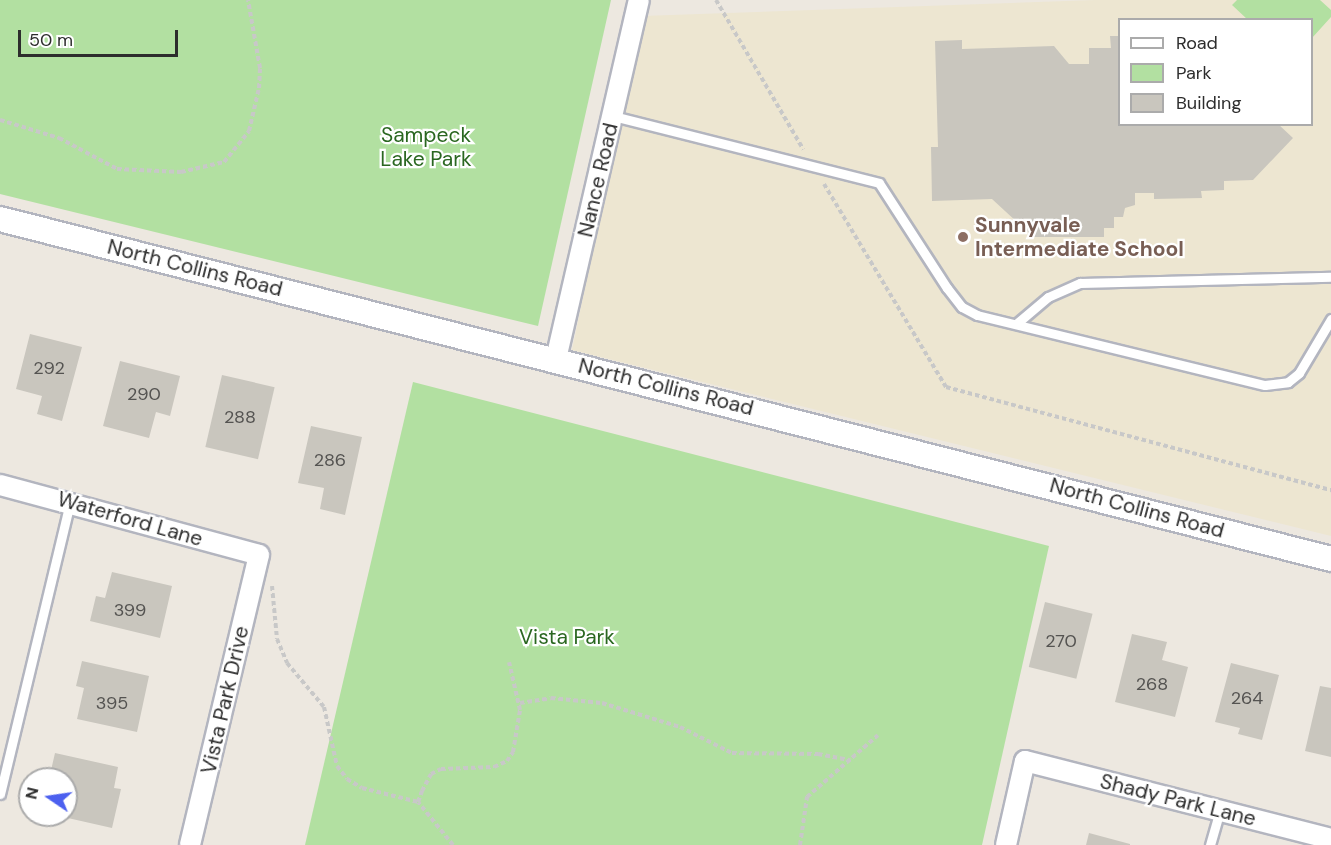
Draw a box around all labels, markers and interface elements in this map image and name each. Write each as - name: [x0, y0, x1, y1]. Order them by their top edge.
- scale bar: [21, 18, 182, 56]
- legend: [1118, 18, 1313, 126]
- text: 50 m: [29, 28, 73, 52]
- text: Road: [1176, 31, 1218, 55]
- text: Park: [1176, 61, 1212, 85]
- text: Building: [1176, 91, 1241, 115]
- street label: Nance Road: [573, 120, 623, 240]
- park label: Sampeck Lake Park: [380, 122, 472, 172]
- place label: Sunnyvale Intermediate School: [975, 212, 1184, 262]
- marker: Sunnyvale Intermediate School: [956, 230, 970, 244]
- street label: North Collins Road: [105, 234, 285, 302]
- street label: North Collins Road: [576, 353, 756, 421]
- house number: 292: [33, 357, 65, 379]
- house number: 290: [127, 383, 161, 405]
- house number: 288: [224, 406, 256, 428]
- house number: 286: [314, 449, 346, 471]
- street label: North Collins Road: [1047, 473, 1227, 543]
- street label: Waterford Lane: [55, 486, 205, 552]
- house number: 399: [114, 599, 146, 621]
- street label: Vista Park Drive: [196, 624, 254, 776]
- park label: Vista Park: [519, 624, 615, 650]
- house number: 270: [1045, 630, 1077, 652]
- house number: 268: [1136, 673, 1168, 695]
- house number: 264: [1231, 687, 1263, 709]
- house number: 395: [96, 692, 128, 714]
- north arrow: [18, 767, 78, 827]
- street label: Shady Park Lane: [1098, 768, 1258, 832]
- text: N: [20, 785, 43, 801]

